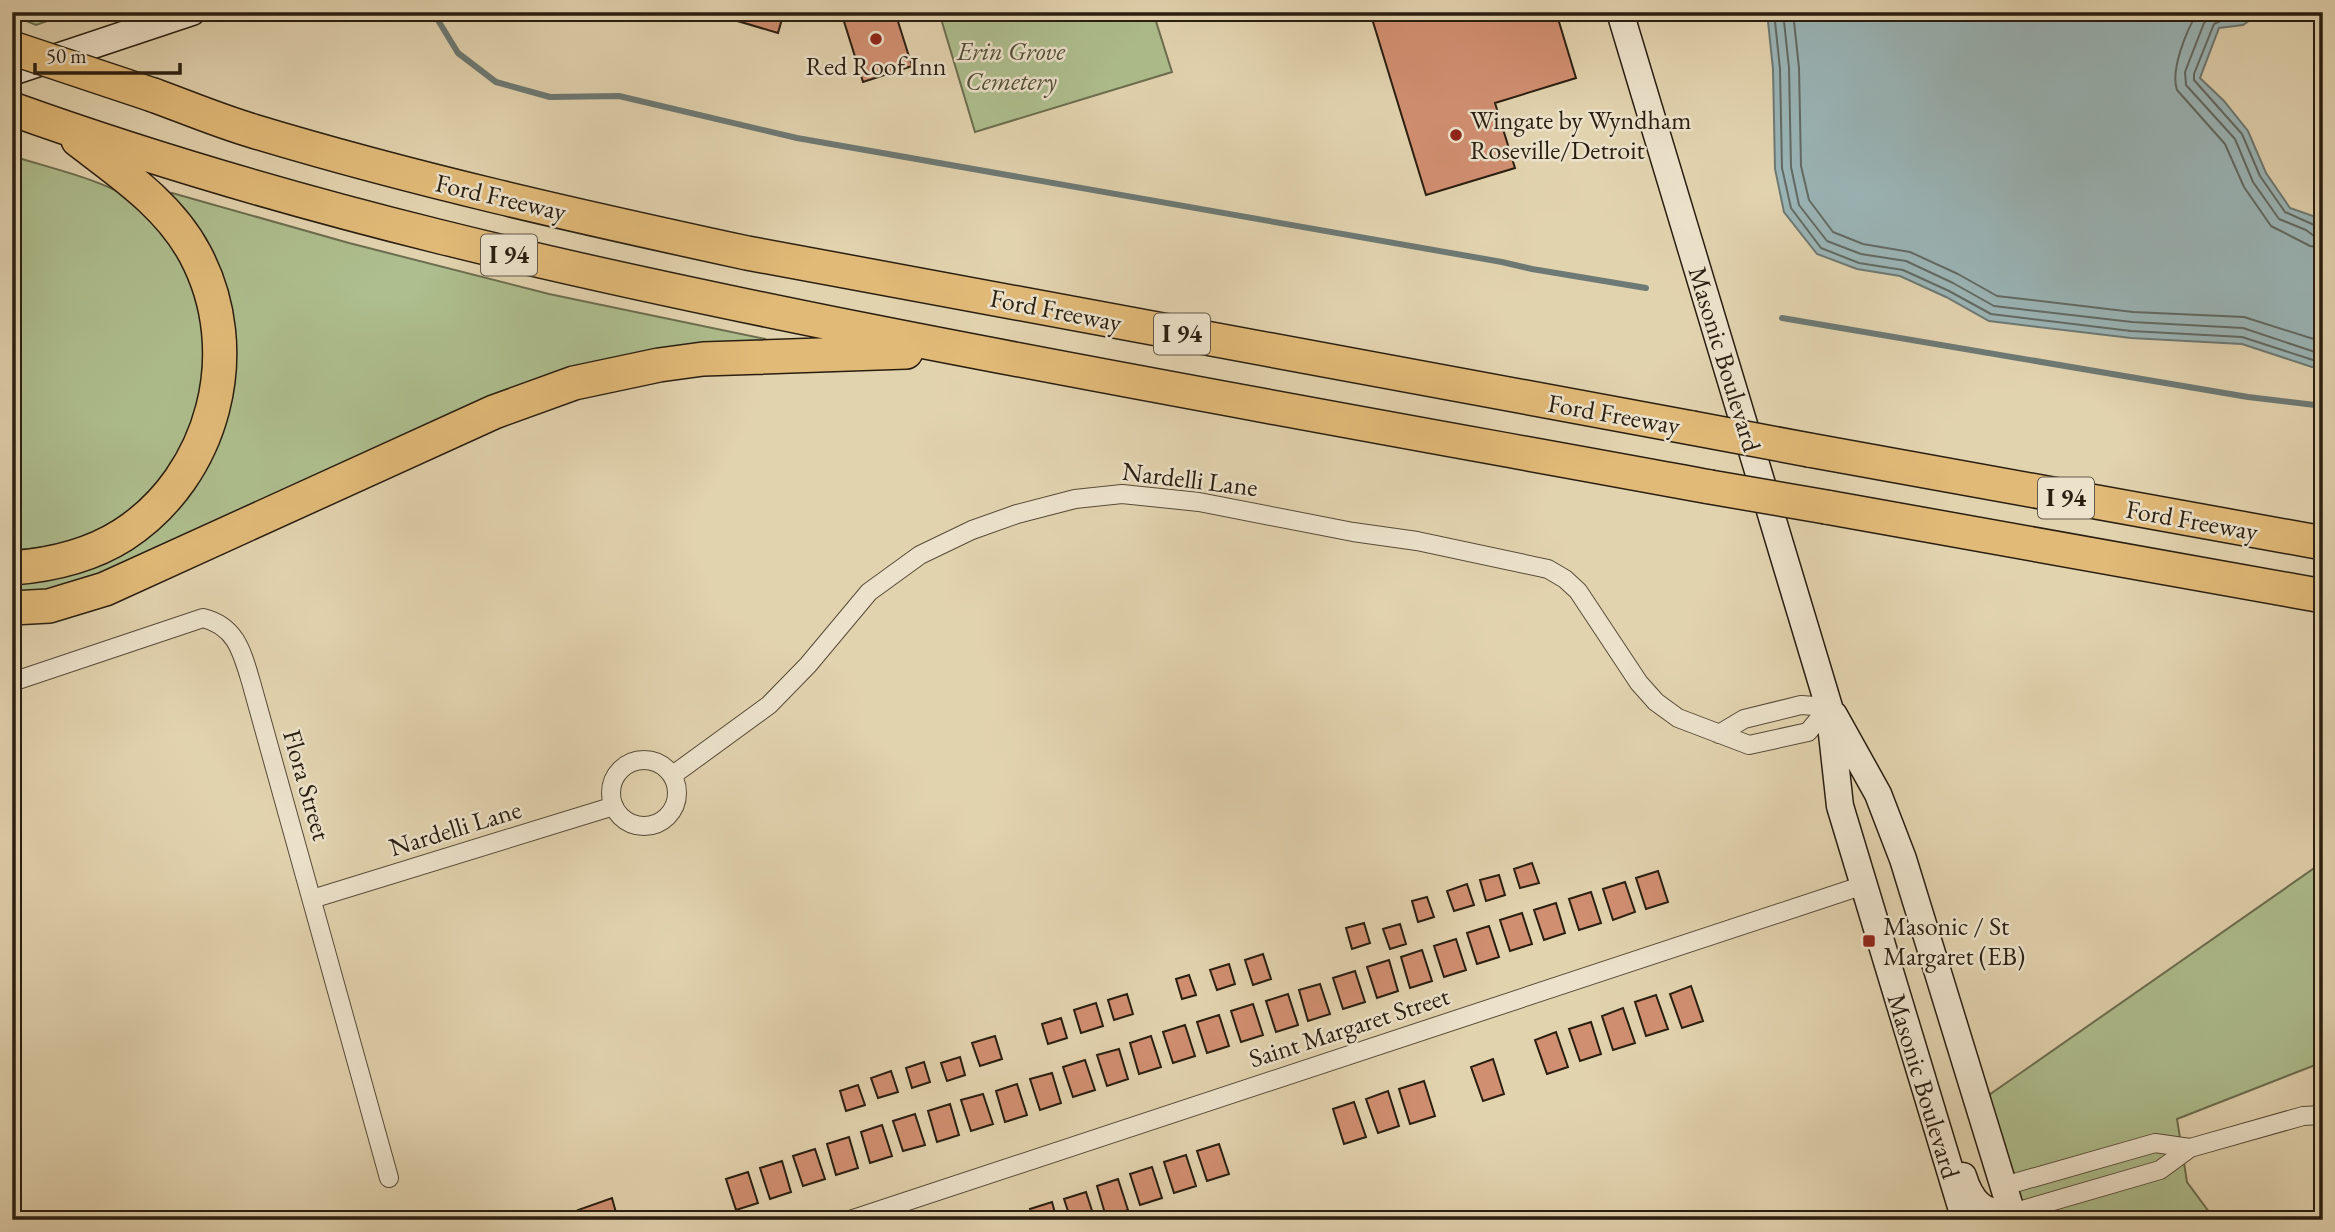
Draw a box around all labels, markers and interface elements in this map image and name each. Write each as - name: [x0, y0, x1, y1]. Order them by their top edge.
- marker: Red Roof Inn: [868, 31, 884, 47]
- scale bar: [35, 32, 180, 76]
- park label: Erin Grove Cemetery: [956, 34, 1066, 98]
- text: 50 m: [46, 42, 87, 69]
- place label: Red Roof Inn: [806, 49, 947, 83]
- place label: Wingate by Wyndham Roseville/Detroit: [1470, 103, 1691, 167]
- marker: Wingate by Wyndham Roseville/Detroit: [1448, 127, 1464, 143]
- street label: Ford Freeway: [432, 165, 570, 229]
- road number: I 94: [481, 234, 537, 276]
- street label: Masonic Boulevard: [1681, 262, 1770, 457]
- street label: Ford Freeway: [987, 281, 1125, 340]
- road number: I 94: [1154, 314, 1210, 354]
- street label: Ford Freeway: [1545, 386, 1683, 442]
- street label: Nardelli Lane: [1120, 454, 1260, 504]
- road number: I 94: [2038, 477, 2094, 518]
- street label: Ford Freeway: [2123, 492, 2261, 548]
- street label: Flora Street: [275, 726, 339, 844]
- street label: Nardelli Lane: [385, 792, 525, 864]
- place label: Masonic / St Margaret (EB): [1883, 909, 2025, 973]
- marker: Masonic / St Margaret (EB): [1861, 933, 1877, 949]
- street label: Saint Margaret Street: [1244, 979, 1454, 1075]
- street label: Masonic Boulevard: [1880, 989, 1969, 1184]

